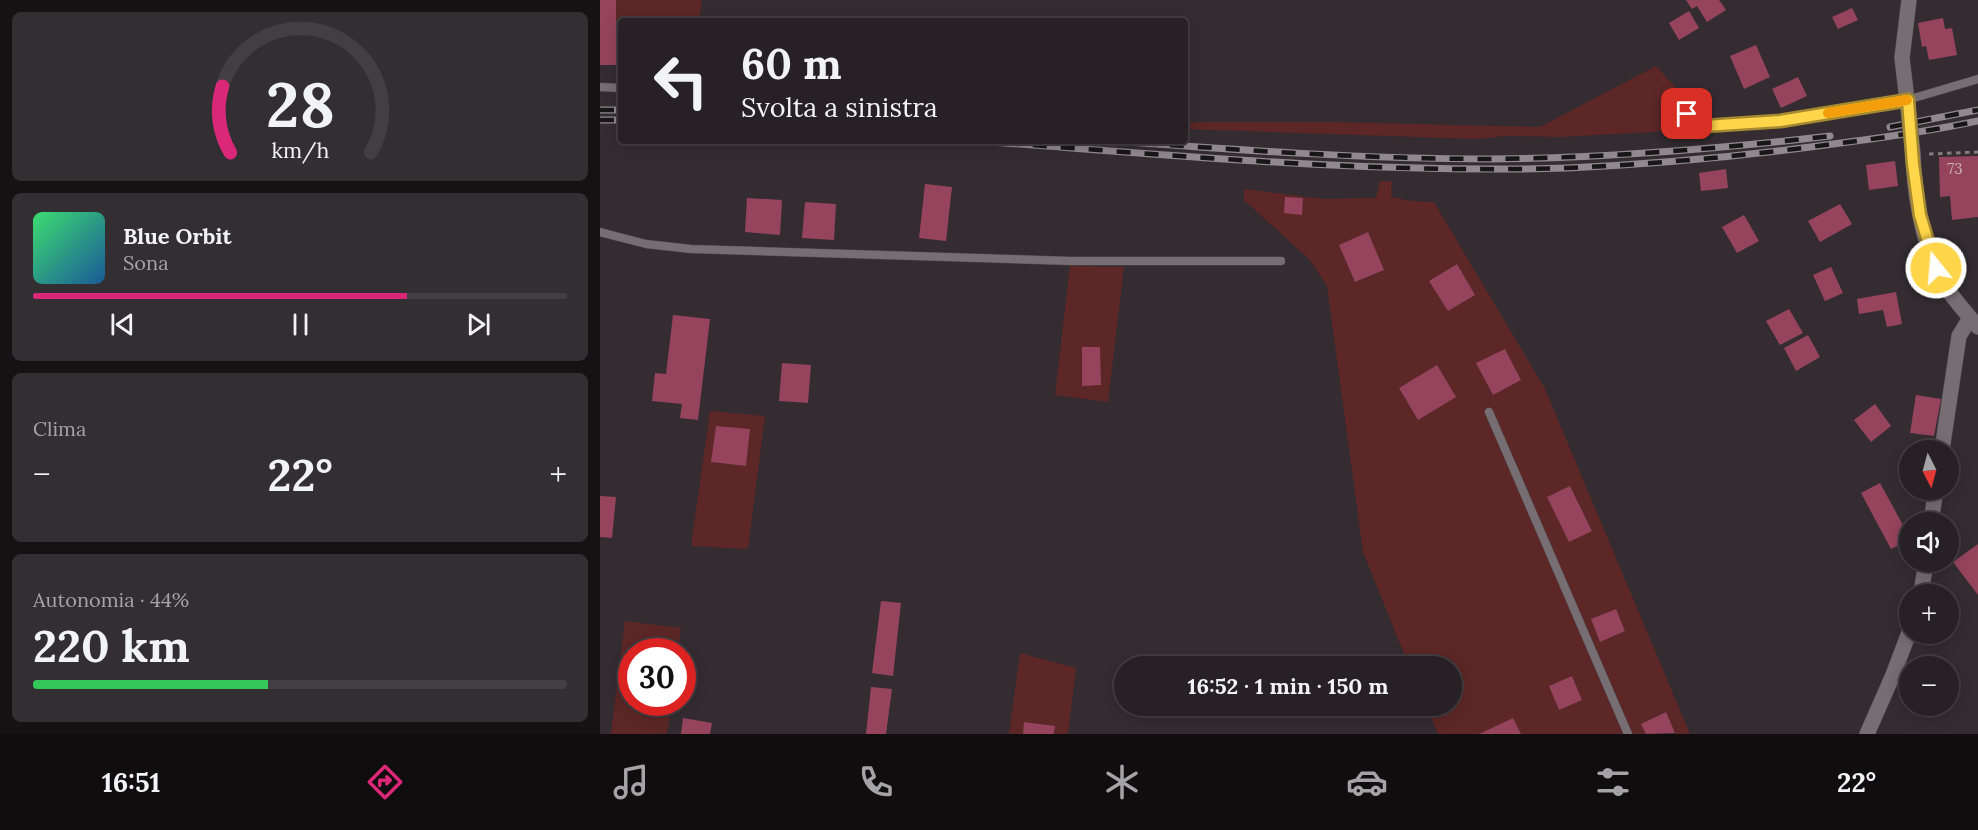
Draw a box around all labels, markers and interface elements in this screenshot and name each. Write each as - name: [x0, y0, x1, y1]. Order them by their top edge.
- text: 60 m: [741, 37, 842, 91]
- icon: left: [642, 42, 720, 120]
- text: 28: [266, 64, 334, 144]
- pin: [1661, 88, 1712, 139]
- text: Svolta a sinistra: [741, 90, 938, 124]
- icon: arrive: [1670, 97, 1703, 130]
- text: km/h: [271, 137, 329, 165]
- house number: 73: [1947, 159, 1963, 178]
- text: Blue Orbit: [123, 222, 231, 250]
- position arrow: [1904, 236, 1968, 300]
- text: Sona: [123, 250, 169, 275]
- icon: previous: [106, 308, 139, 341]
- icon: pause: [284, 308, 317, 341]
- icon: next: [462, 308, 495, 341]
- text: Clima: [33, 416, 86, 441]
- north arrow: [1899, 440, 1959, 500]
- map controls: [1899, 440, 1959, 716]
- text: 22°: [267, 446, 333, 503]
- text: −: [33, 453, 51, 495]
- text: +: [549, 453, 567, 495]
- button: sound: [1899, 512, 1959, 572]
- button: +: [1899, 584, 1959, 644]
- text: Autonomia · 44%: [33, 587, 189, 612]
- text: 220 km: [33, 617, 190, 674]
- speed limit sign: 30: [618, 638, 696, 716]
- button: −: [1899, 656, 1959, 716]
- text: 16:52 · 1 min · 150 m: [1188, 672, 1388, 700]
- icon: directions: [364, 761, 406, 803]
- icon: music: [610, 761, 652, 803]
- icon: phone: [855, 761, 897, 803]
- icon: climate: [1101, 761, 1143, 803]
- icon: car: [1346, 761, 1388, 803]
- icon: filters: [1592, 761, 1634, 803]
- text: 16:51: [102, 765, 161, 799]
- text: 22°: [1837, 765, 1876, 799]

